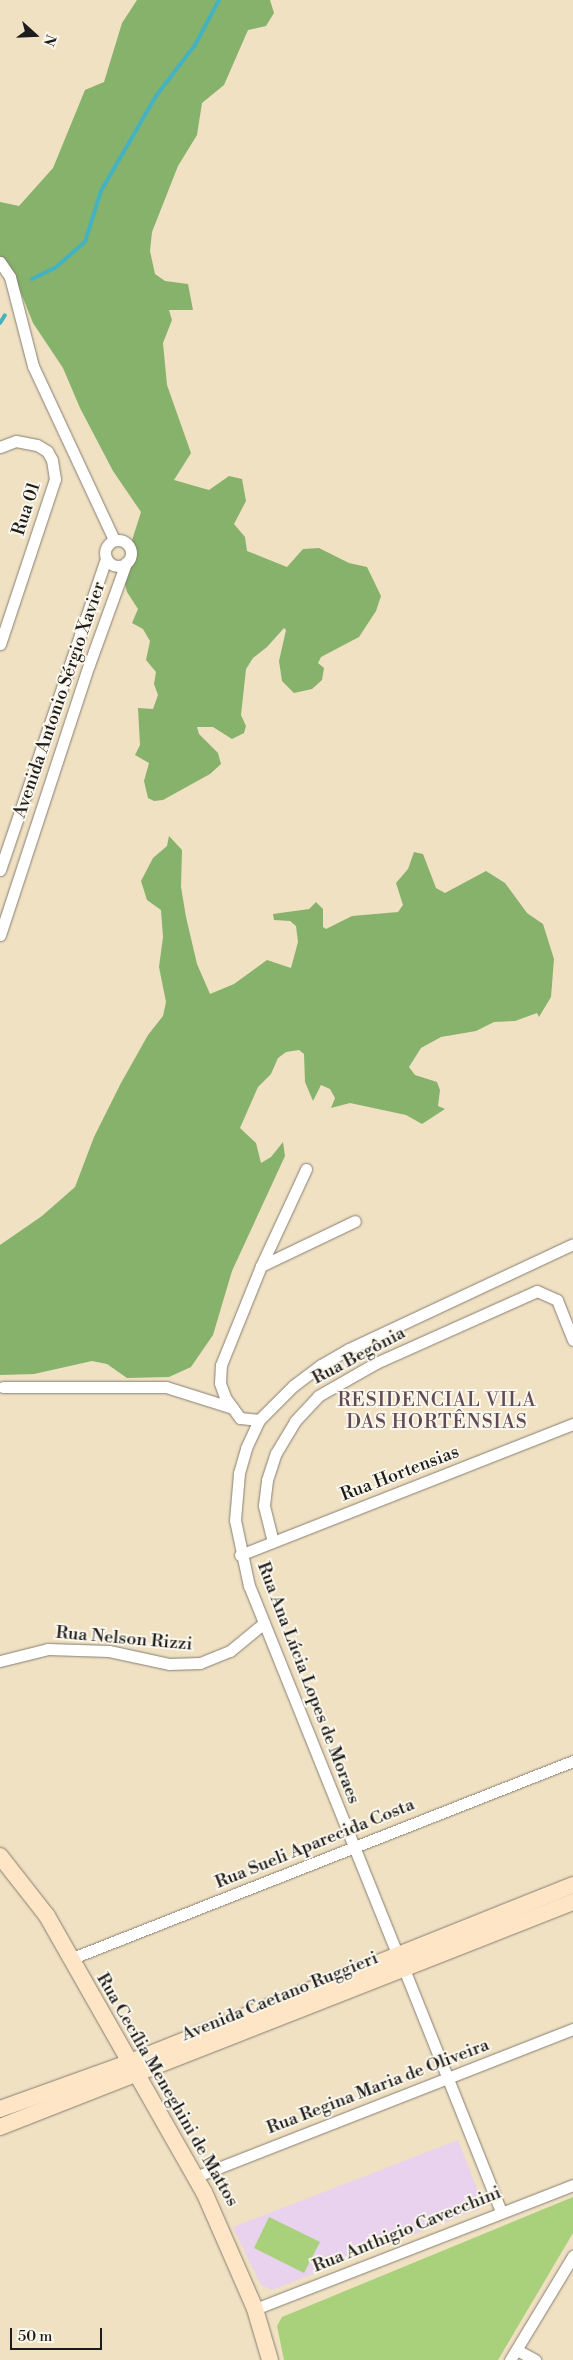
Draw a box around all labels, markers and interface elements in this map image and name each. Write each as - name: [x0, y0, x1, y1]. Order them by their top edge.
- north arrow: [10, 10, 60, 60]
- text: N: [39, 32, 59, 48]
- street label: Rua 01: [8, 480, 46, 538]
- street label: Avenida Antonio Sérgio Xavier: [9, 579, 111, 821]
- street label: Rua Begônia: [309, 1322, 409, 1390]
- district label: RESIDENCIAL VILA DAS HORTÊNSIAS: [335, 1390, 539, 1434]
- street label: Rua Hortensias: [338, 1441, 462, 1507]
- street label: Rua Ana Lúcia Lopes de Moraes: [252, 1559, 364, 1807]
- street label: Rua Nelson Rizzi: [55, 1622, 193, 1656]
- street label: Rua Sueli Aparecida Costa: [212, 1794, 418, 1894]
- street label: Avenida Caetano Ruggieri: [178, 1948, 382, 2046]
- street label: Rua Cecília Meneghini de Mattos: [91, 1969, 243, 2211]
- street label: Rua Regina Maria de Oliveira: [264, 2035, 492, 2139]
- street label: Rua Anthigio Cavecchini: [310, 2182, 504, 2278]
- scale bar: [12, 2318, 105, 2350]
- text: 50 m: [18, 2327, 52, 2346]

